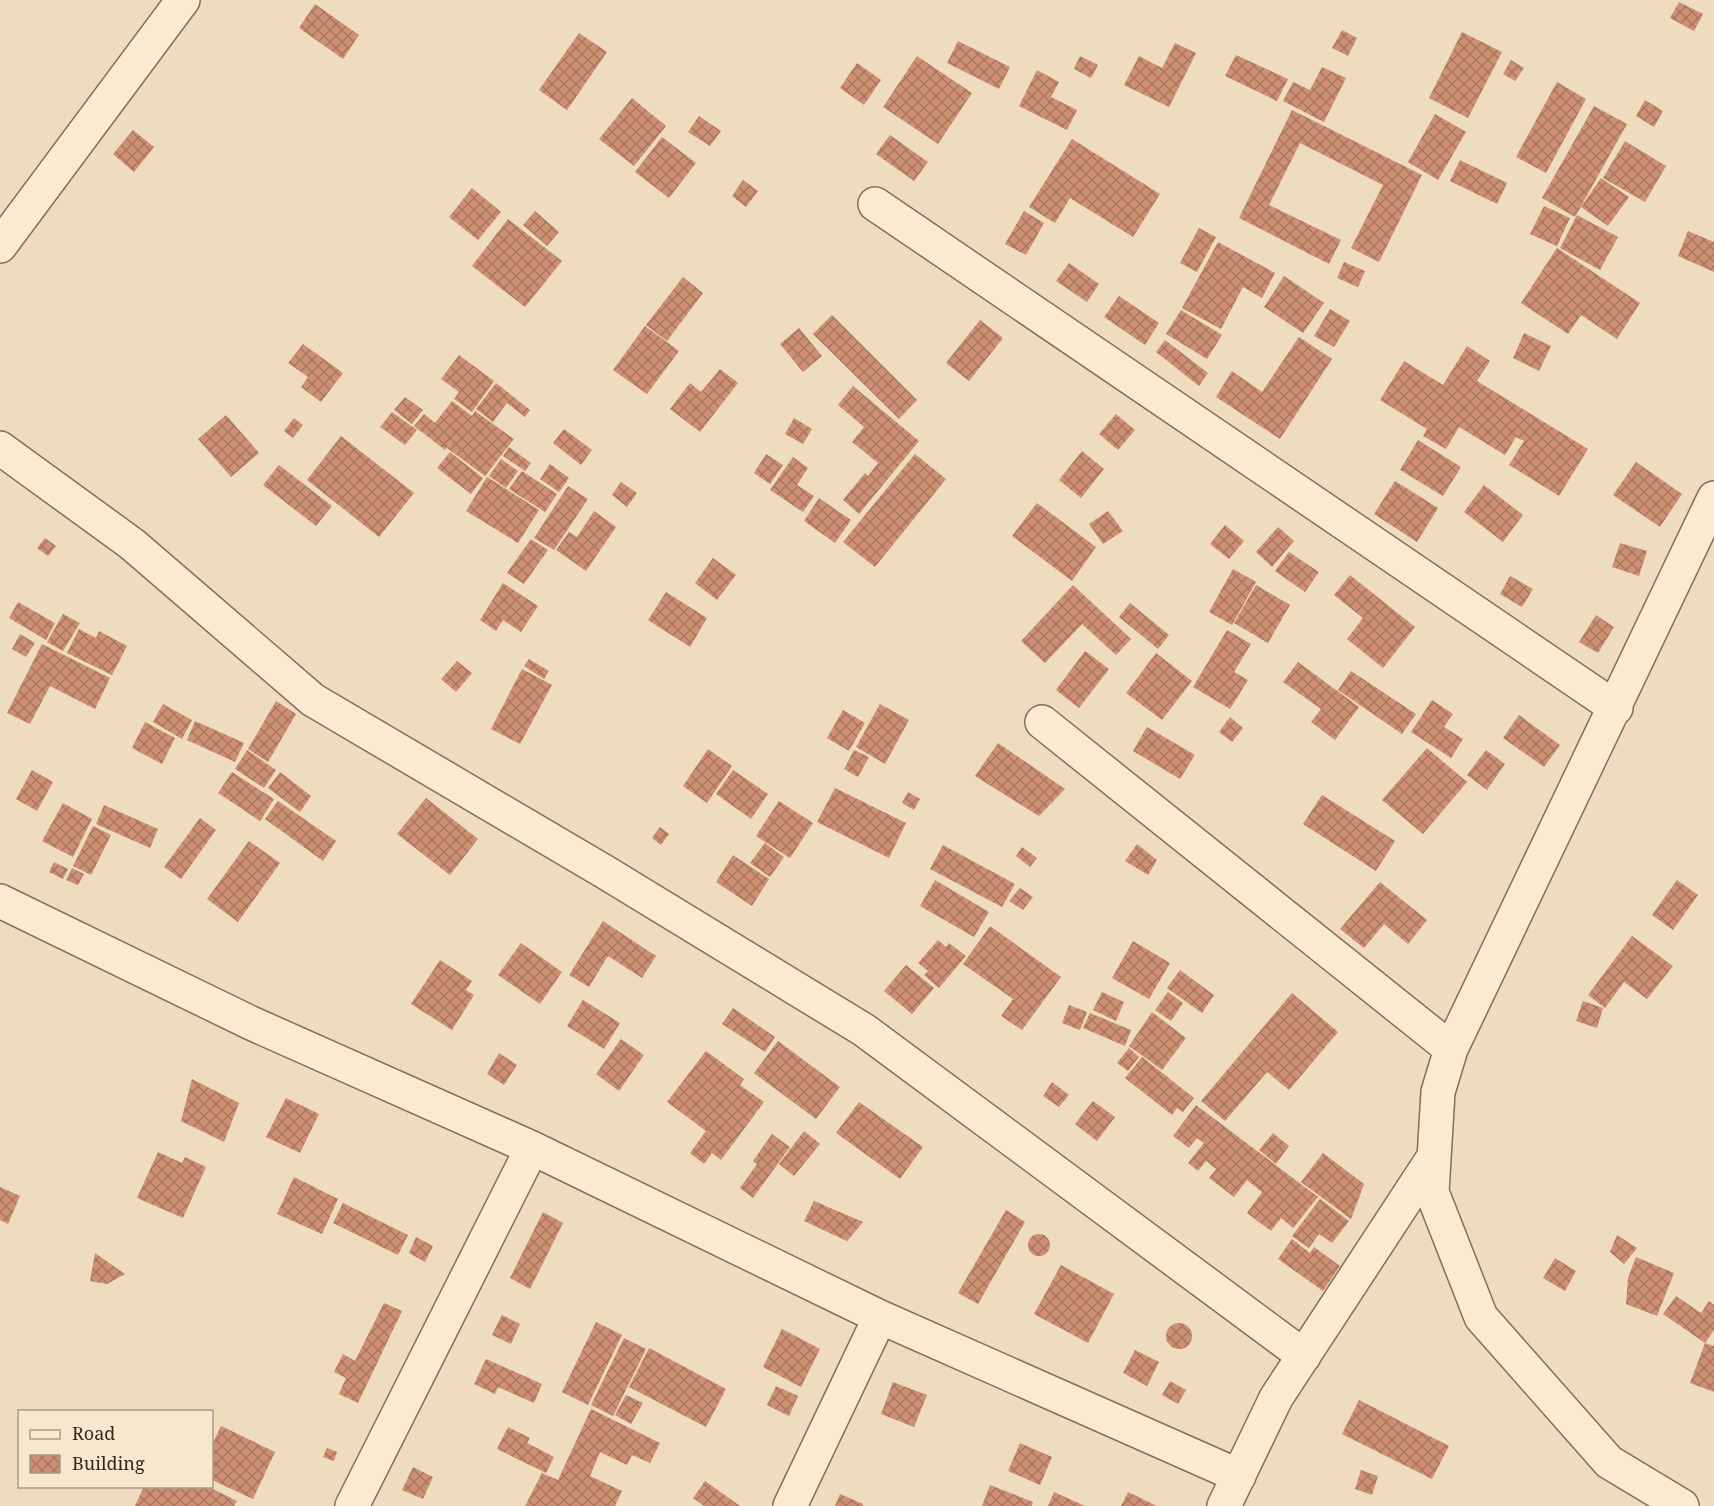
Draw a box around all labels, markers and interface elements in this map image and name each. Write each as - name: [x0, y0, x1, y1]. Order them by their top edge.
- legend: [18, 1410, 213, 1488]
- text: Road: [72, 1421, 115, 1445]
- text: Building: [72, 1451, 145, 1475]

